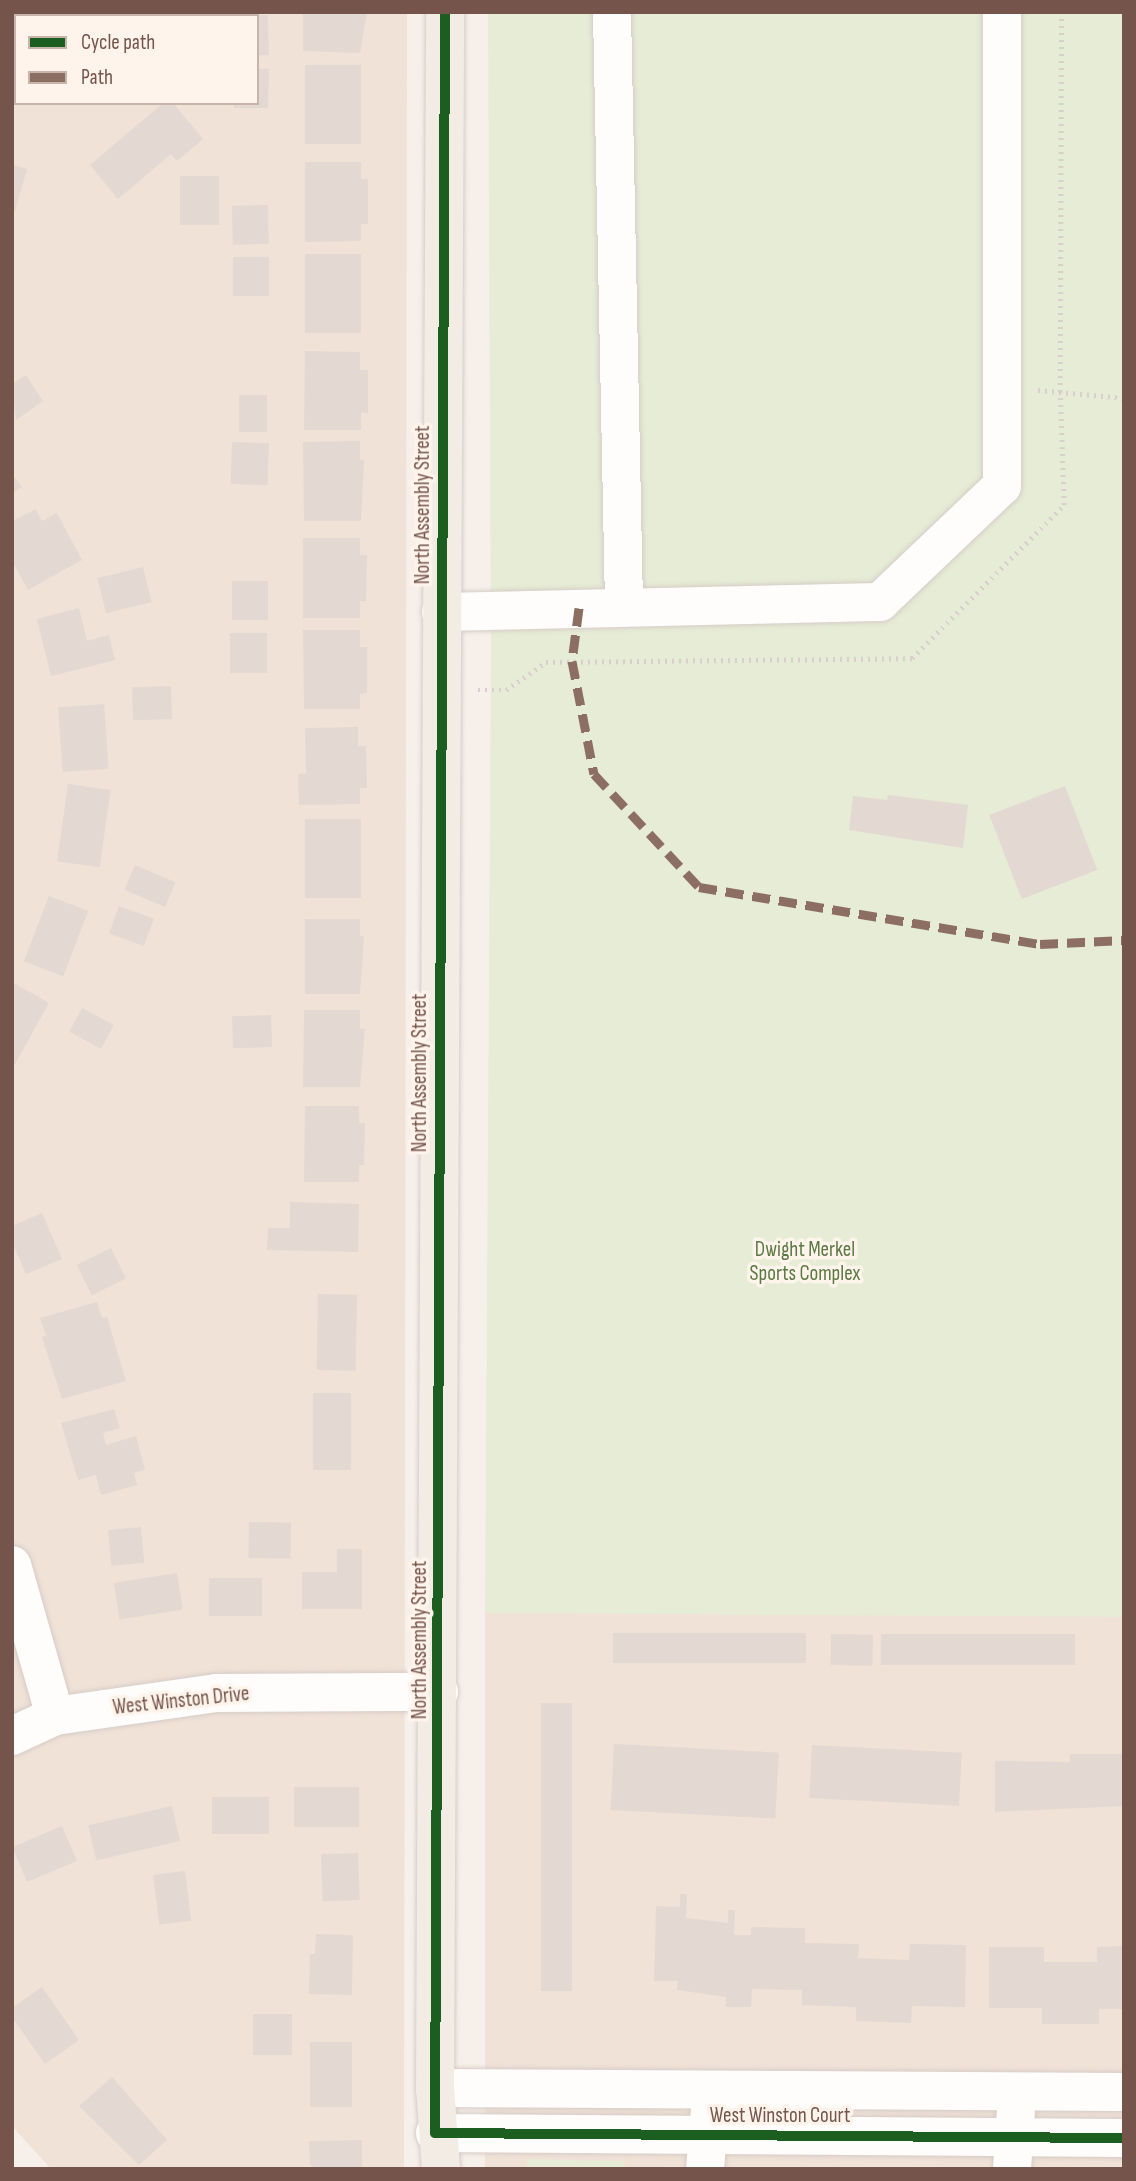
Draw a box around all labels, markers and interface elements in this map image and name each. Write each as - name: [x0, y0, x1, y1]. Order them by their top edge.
- legend: [14, 14, 259, 105]
- text: Cycle path: [81, 30, 155, 55]
- text: Path: [81, 65, 113, 90]
- street label: North Assembly Street: [410, 426, 436, 584]
- street label: North Assembly Street: [407, 994, 433, 1152]
- park label: Dwight Merkel Sports Complex: [750, 1237, 860, 1287]
- street label: North Assembly Street: [407, 1561, 433, 1719]
- street label: West Winston Drive: [112, 1681, 250, 1721]
- street label: West Winston Court: [710, 2103, 850, 2129]

